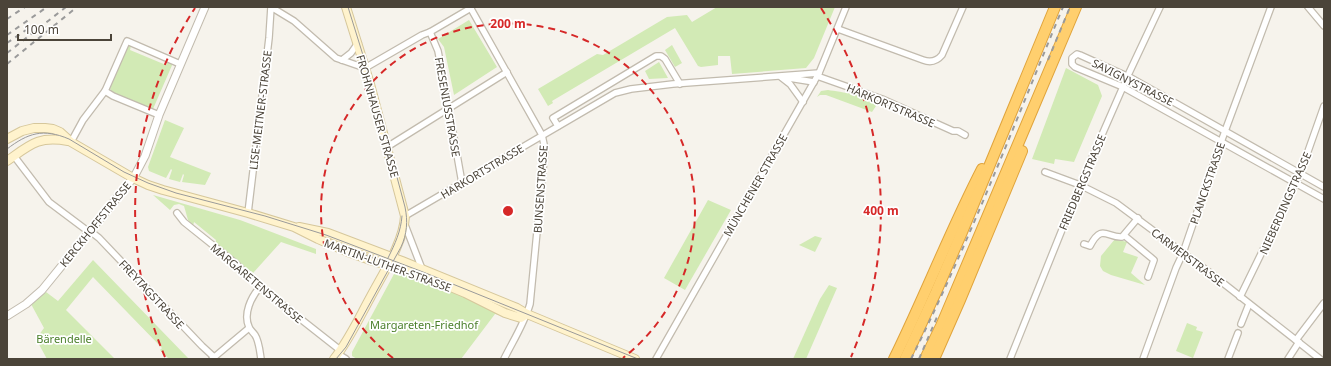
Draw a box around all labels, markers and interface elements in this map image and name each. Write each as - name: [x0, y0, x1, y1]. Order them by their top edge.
- text: 200 m: [490, 15, 526, 32]
- scale bar: [18, 16, 111, 42]
- text: 100 m: [24, 21, 59, 38]
- street label: LISE-MEITNER-STRASSE: [245, 49, 275, 171]
- street label: FROHNHAUSER STRASSE: [353, 53, 403, 179]
- street label: SAVIGNYSTRASSE: [1090, 55, 1176, 109]
- street label: FRESENIUSSTRASSE: [432, 56, 464, 158]
- street label: HARKORTSTRASSE: [845, 80, 937, 130]
- street label: MÜNCHENER STRASSE: [720, 131, 790, 239]
- street label: FRIEDBERGSTRASSE: [1055, 132, 1109, 232]
- street label: HARKORTSTRASSE: [438, 140, 526, 202]
- street label: PLANCKSTRASSE: [1186, 140, 1228, 226]
- street label: BUNSENSTRASSE: [529, 144, 551, 234]
- street label: NIEBERDINGSTRASSE: [1256, 149, 1314, 257]
- street label: KERCKHOFFSTRASSE: [56, 178, 134, 270]
- text: 400 m: [863, 202, 899, 219]
- centre of rings: [501, 204, 515, 218]
- street label: CARMERSTRASSE: [1148, 225, 1228, 289]
- street label: MARTIN-LUTHER-STRASSE: [322, 235, 454, 295]
- street label: MARGARETENSTRASSE: [207, 240, 307, 326]
- street label: FREYTAGSTRASSE: [116, 256, 188, 332]
- park label: Margareten-Friedhof: [370, 317, 479, 332]
- park label: Bärendelle: [36, 331, 92, 346]

